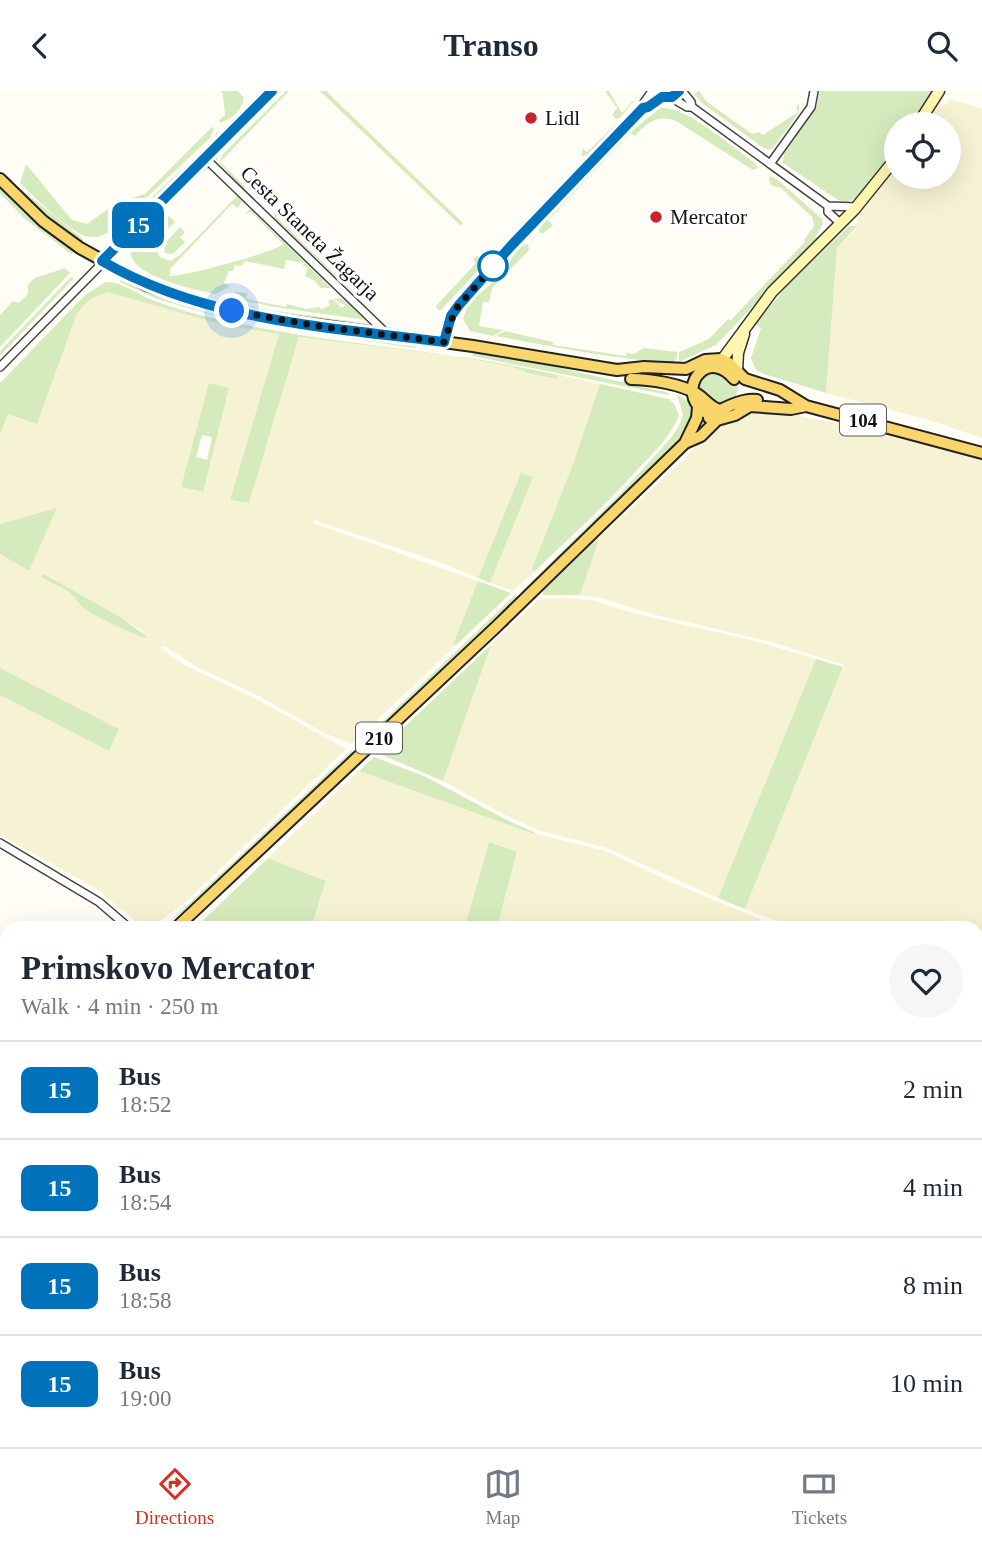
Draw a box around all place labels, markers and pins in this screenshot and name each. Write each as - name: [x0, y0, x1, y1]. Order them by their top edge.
- place label: Lidl: [545, 106, 580, 130]
- marker: Lidl: [523, 110, 539, 126]
- place label: Mercator: [670, 205, 747, 229]
- marker: Mercator: [648, 209, 664, 225]
- unlabelled marker: [478, 251, 508, 281]

